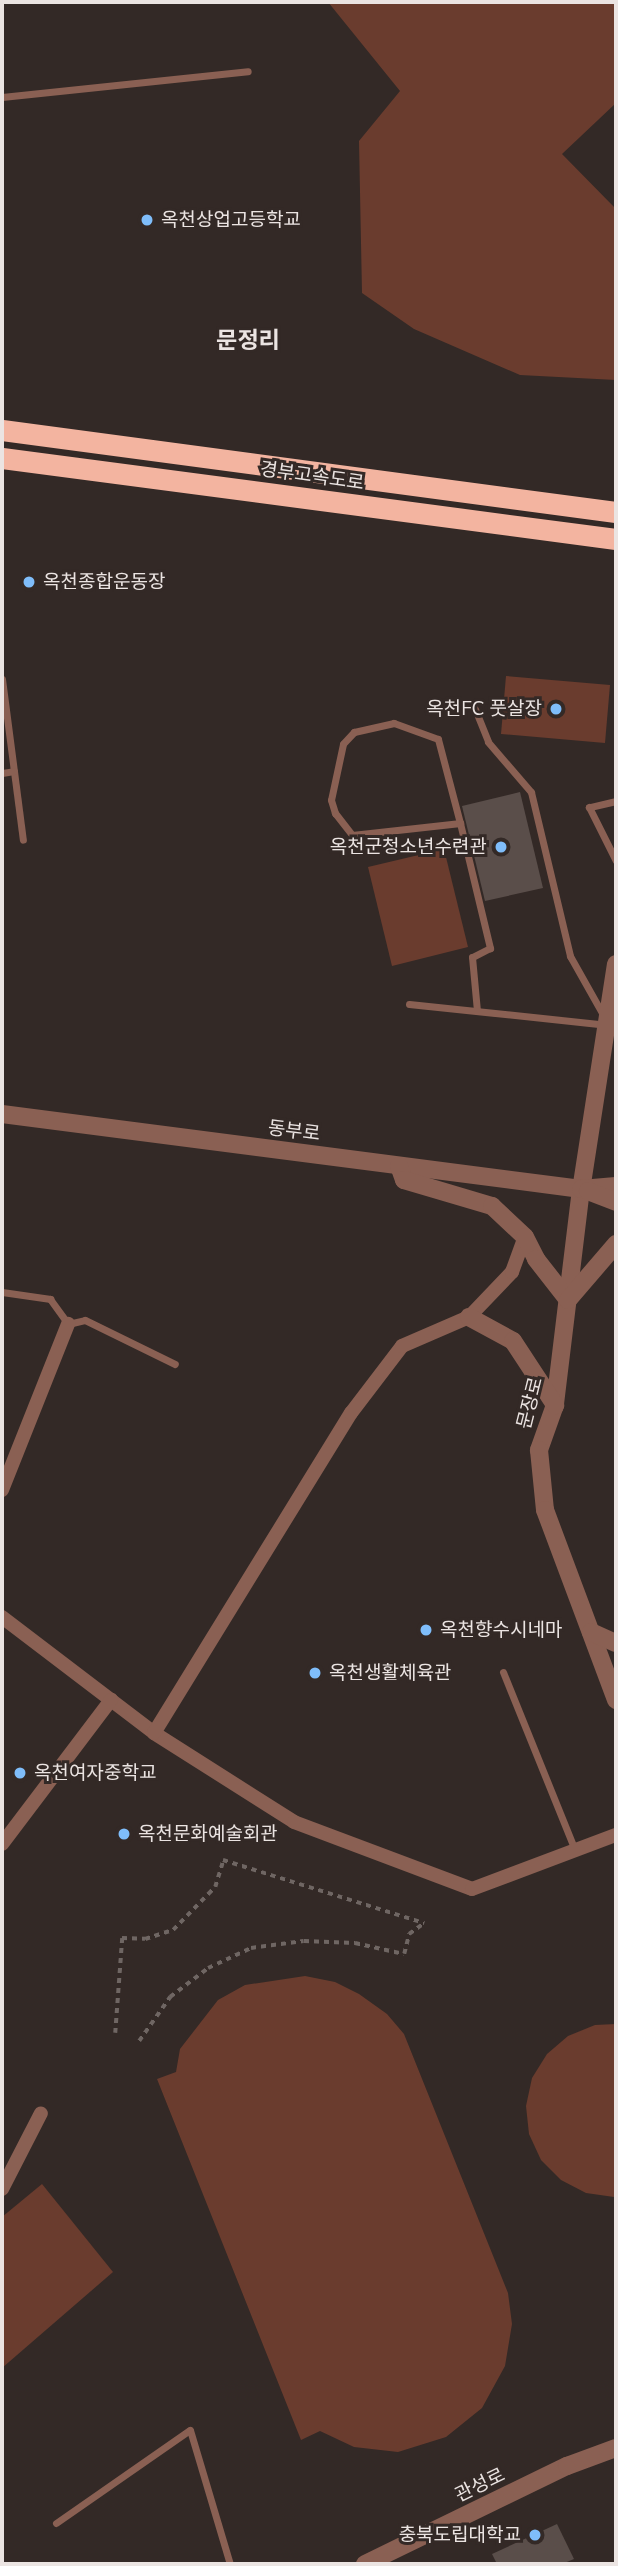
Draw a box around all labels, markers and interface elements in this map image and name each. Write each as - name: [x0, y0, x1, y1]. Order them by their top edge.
- place label: 옥천상업고등학교: [161, 209, 301, 231]
- marker: 옥천상업고등학교: [139, 212, 155, 228]
- district label: 문정리: [216, 326, 280, 354]
- street label: 경부고속도로: [258, 457, 366, 495]
- place label: 옥천종합운동장: [43, 571, 165, 593]
- marker: 옥천종합운동장: [21, 574, 37, 590]
- place label: 옥천FC 풋살장: [426, 698, 542, 720]
- marker: 옥천FC 풋살장: [548, 701, 564, 717]
- place label: 옥천군청소년수련관: [330, 836, 487, 858]
- marker: 옥천군청소년수련관: [493, 839, 509, 855]
- street label: 동부로: [267, 1116, 321, 1146]
- street label: 문장로: [513, 1375, 547, 1431]
- place label: 옥천향수시네마: [440, 1619, 562, 1641]
- marker: 옥천향수시네마: [418, 1622, 434, 1638]
- place label: 옥천생활체육관: [329, 1662, 451, 1684]
- marker: 옥천생활체육관: [307, 1665, 323, 1681]
- place label: 옥천여자중학교: [34, 1762, 156, 1784]
- marker: 옥천여자중학교: [12, 1765, 28, 1781]
- place label: 옥천문화예술회관: [138, 1823, 278, 1845]
- marker: 옥천문화예술회관: [116, 1826, 132, 1842]
- street label: 관성로: [451, 2463, 509, 2507]
- place label: 충북도립대학교: [399, 2524, 521, 2546]
- marker: 충북도립대학교: [527, 2527, 543, 2543]

